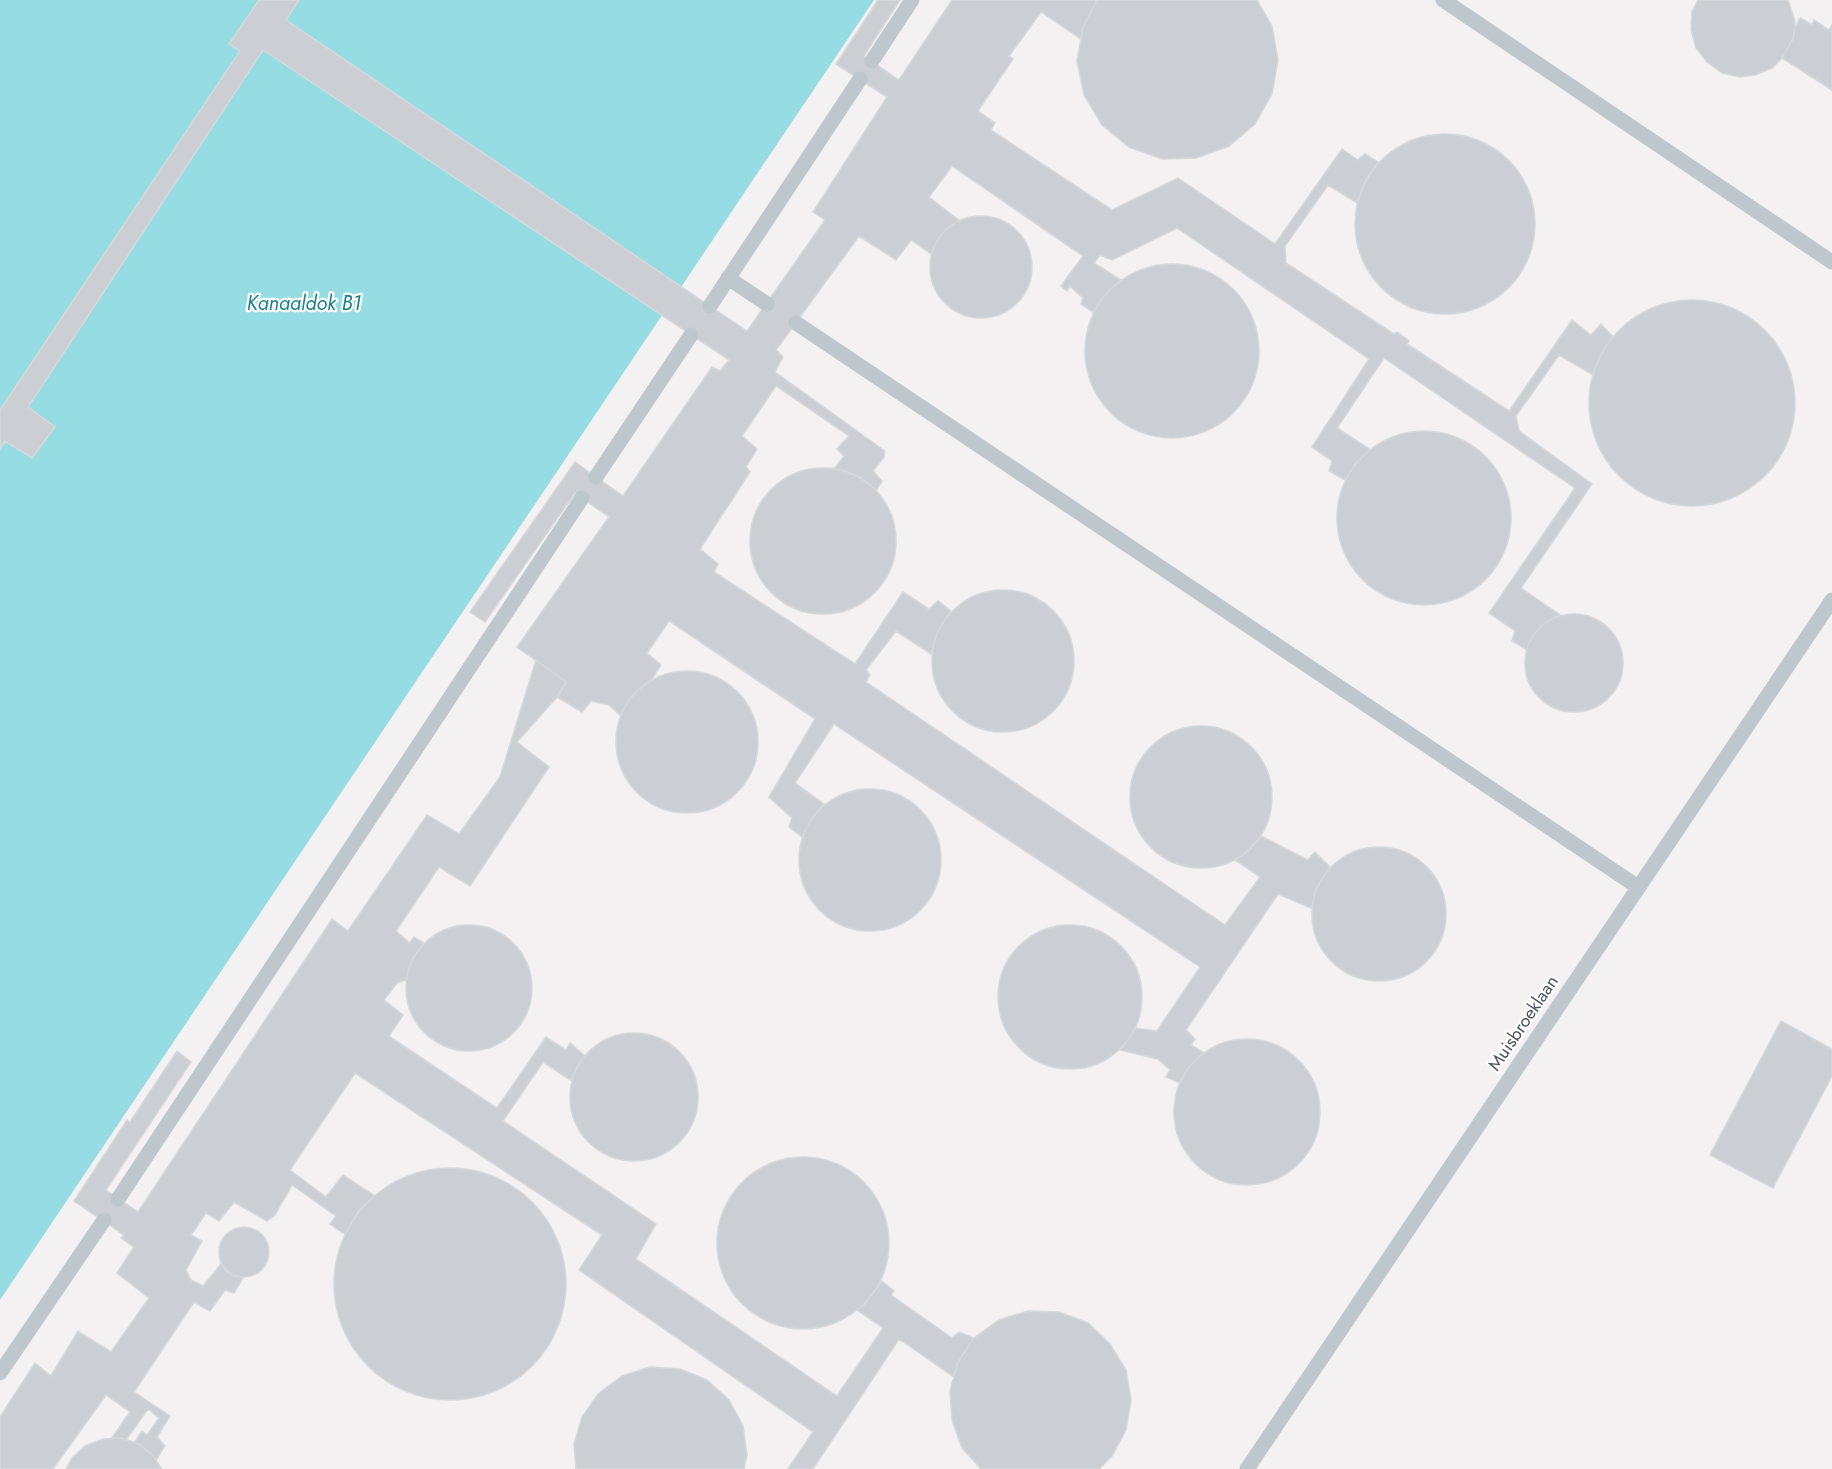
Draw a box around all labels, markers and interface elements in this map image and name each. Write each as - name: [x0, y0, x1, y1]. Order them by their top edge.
- water label: Kanaaldok B1: [247, 289, 362, 318]
- street label: Muisbroeklaan: [1481, 970, 1565, 1076]

